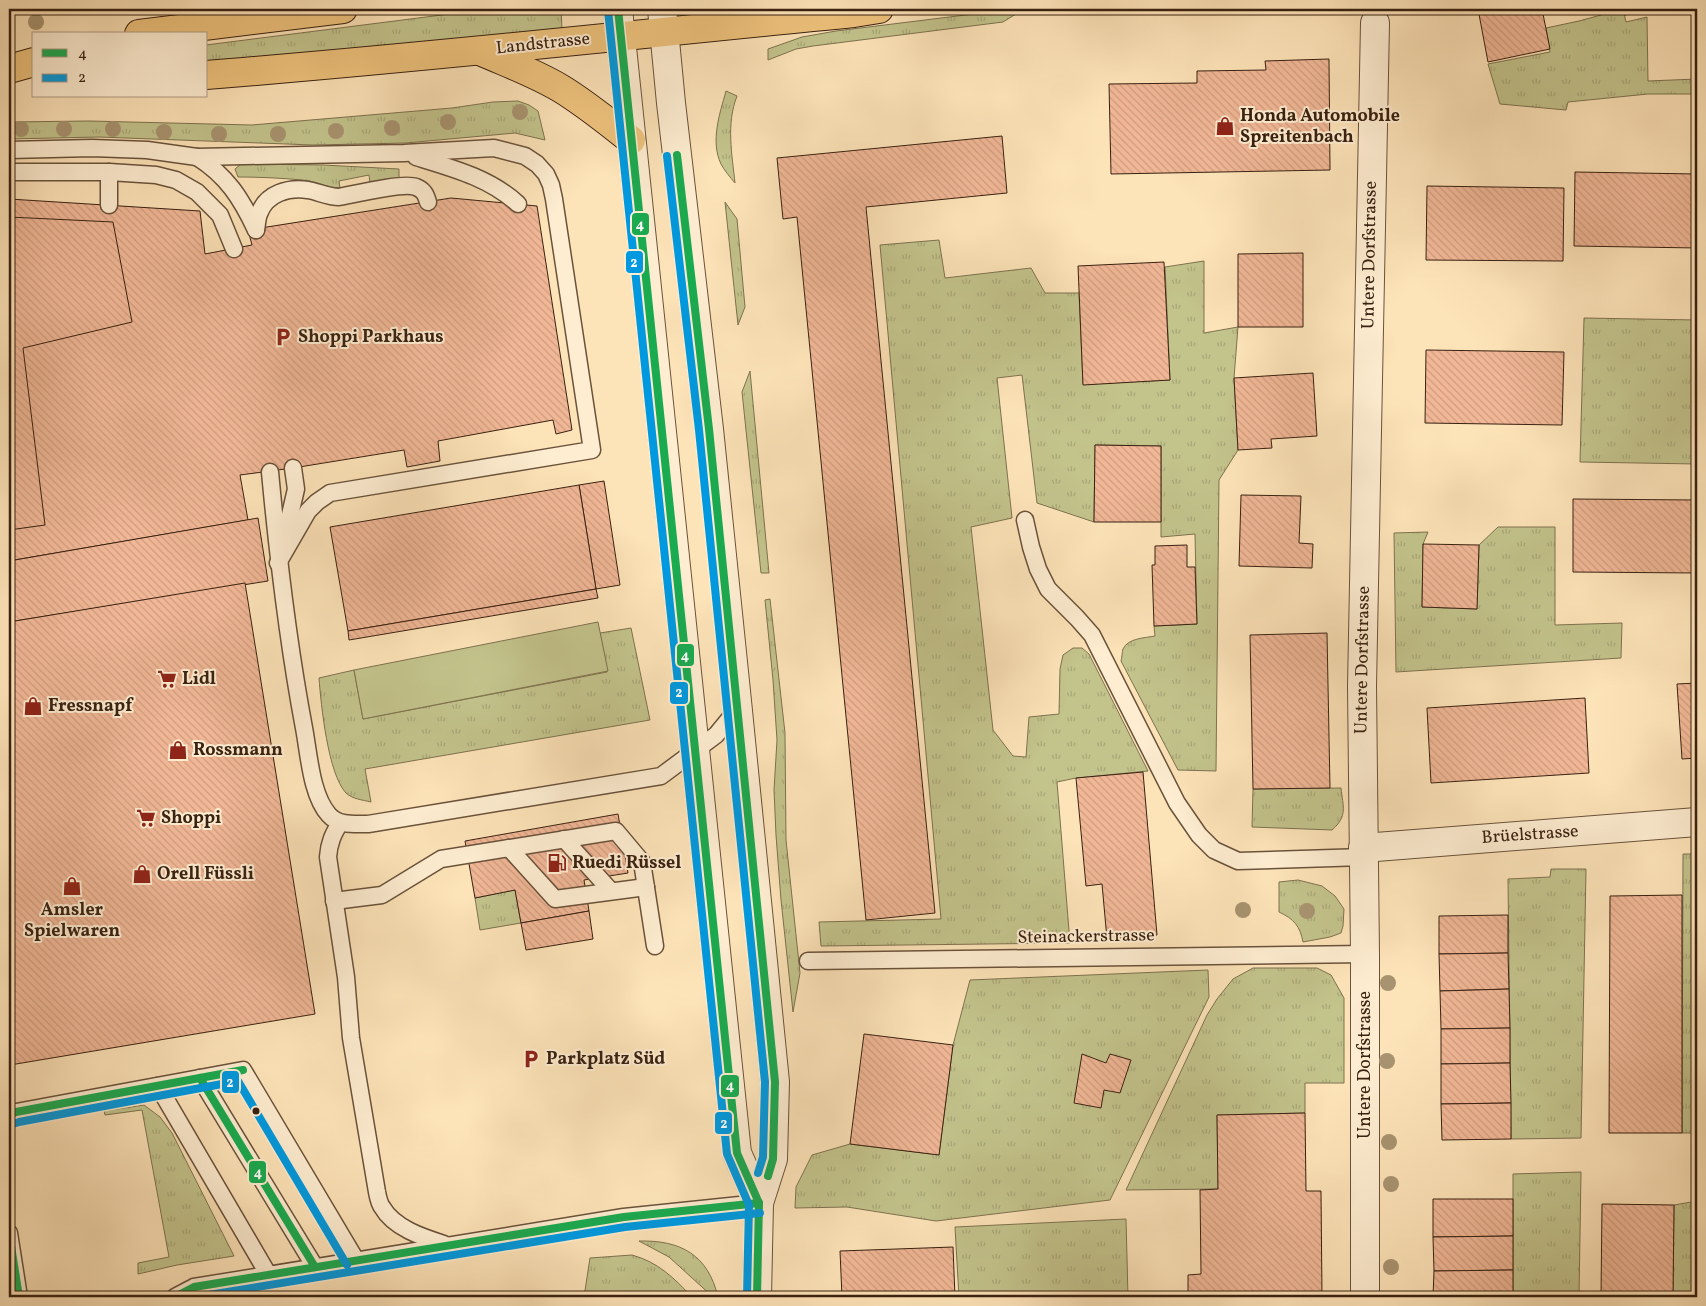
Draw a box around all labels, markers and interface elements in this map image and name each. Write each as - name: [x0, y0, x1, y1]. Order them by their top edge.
- street label: Landstrasse: [495, 27, 591, 61]
- legend: [32, 32, 208, 98]
- text: 4: [78, 44, 87, 65]
- text: 2: [78, 68, 86, 89]
- place label: Honda Automobile Spreitenbach: [1240, 104, 1400, 150]
- shop icon: Honda Automobile Spreitenbach: [1214, 115, 1236, 137]
- street label: Untere Dorfstrasse: [1356, 181, 1384, 329]
- line badge: 4: [631, 212, 650, 236]
- text: 4: [636, 216, 645, 235]
- line badge: 2: [625, 250, 644, 274]
- text: 2: [630, 254, 638, 273]
- place label: Shoppi Parkhaus: [298, 325, 444, 350]
- parking icon: Shoppi Parkhaus: [272, 326, 294, 348]
- street label: Untere Dorfstrasse: [1349, 586, 1377, 734]
- line badge: 4: [676, 643, 695, 667]
- text: 4: [681, 647, 690, 666]
- place label: Lidl: [182, 667, 216, 692]
- supermarket icon: Lidl: [156, 668, 178, 690]
- line badge: 2: [669, 681, 689, 705]
- text: 2: [675, 684, 683, 703]
- place label: Fressnapf: [48, 694, 134, 719]
- shop icon: Fressnapf: [22, 695, 44, 717]
- place label: Rossmann: [193, 738, 283, 763]
- shop icon: Rossmann: [167, 739, 189, 761]
- place label: Shoppi: [161, 806, 221, 831]
- supermarket icon: Shoppi: [135, 807, 157, 829]
- street label: Brüelstrasse: [1481, 819, 1579, 851]
- place label: Ruedi Rüssel: [572, 851, 681, 876]
- fuel station icon: Ruedi Rüssel: [546, 852, 568, 874]
- place label: Orell Füssli: [157, 862, 254, 887]
- shop icon: Orell Füssli: [131, 863, 153, 885]
- shop icon: Amsler Spielwaren: [61, 875, 83, 897]
- place label: Amsler Spielwaren: [24, 898, 120, 944]
- street label: Steinackerstrasse: [1017, 923, 1155, 951]
- street label: Untere Dorfstrasse: [1353, 991, 1378, 1139]
- place label: Parkplatz Süd: [546, 1047, 665, 1072]
- parking icon: Parkplatz Süd: [520, 1048, 542, 1070]
- line badge: 2: [221, 1070, 240, 1094]
- text: 2: [226, 1074, 234, 1093]
- line badge: 4: [720, 1074, 740, 1098]
- text: 4: [726, 1077, 735, 1096]
- unlabelled marker: [251, 1106, 261, 1116]
- line badge: 2: [714, 1111, 733, 1135]
- text: 2: [720, 1115, 728, 1134]
- line badge: 4: [248, 1160, 267, 1184]
- text: 4: [254, 1164, 263, 1183]

